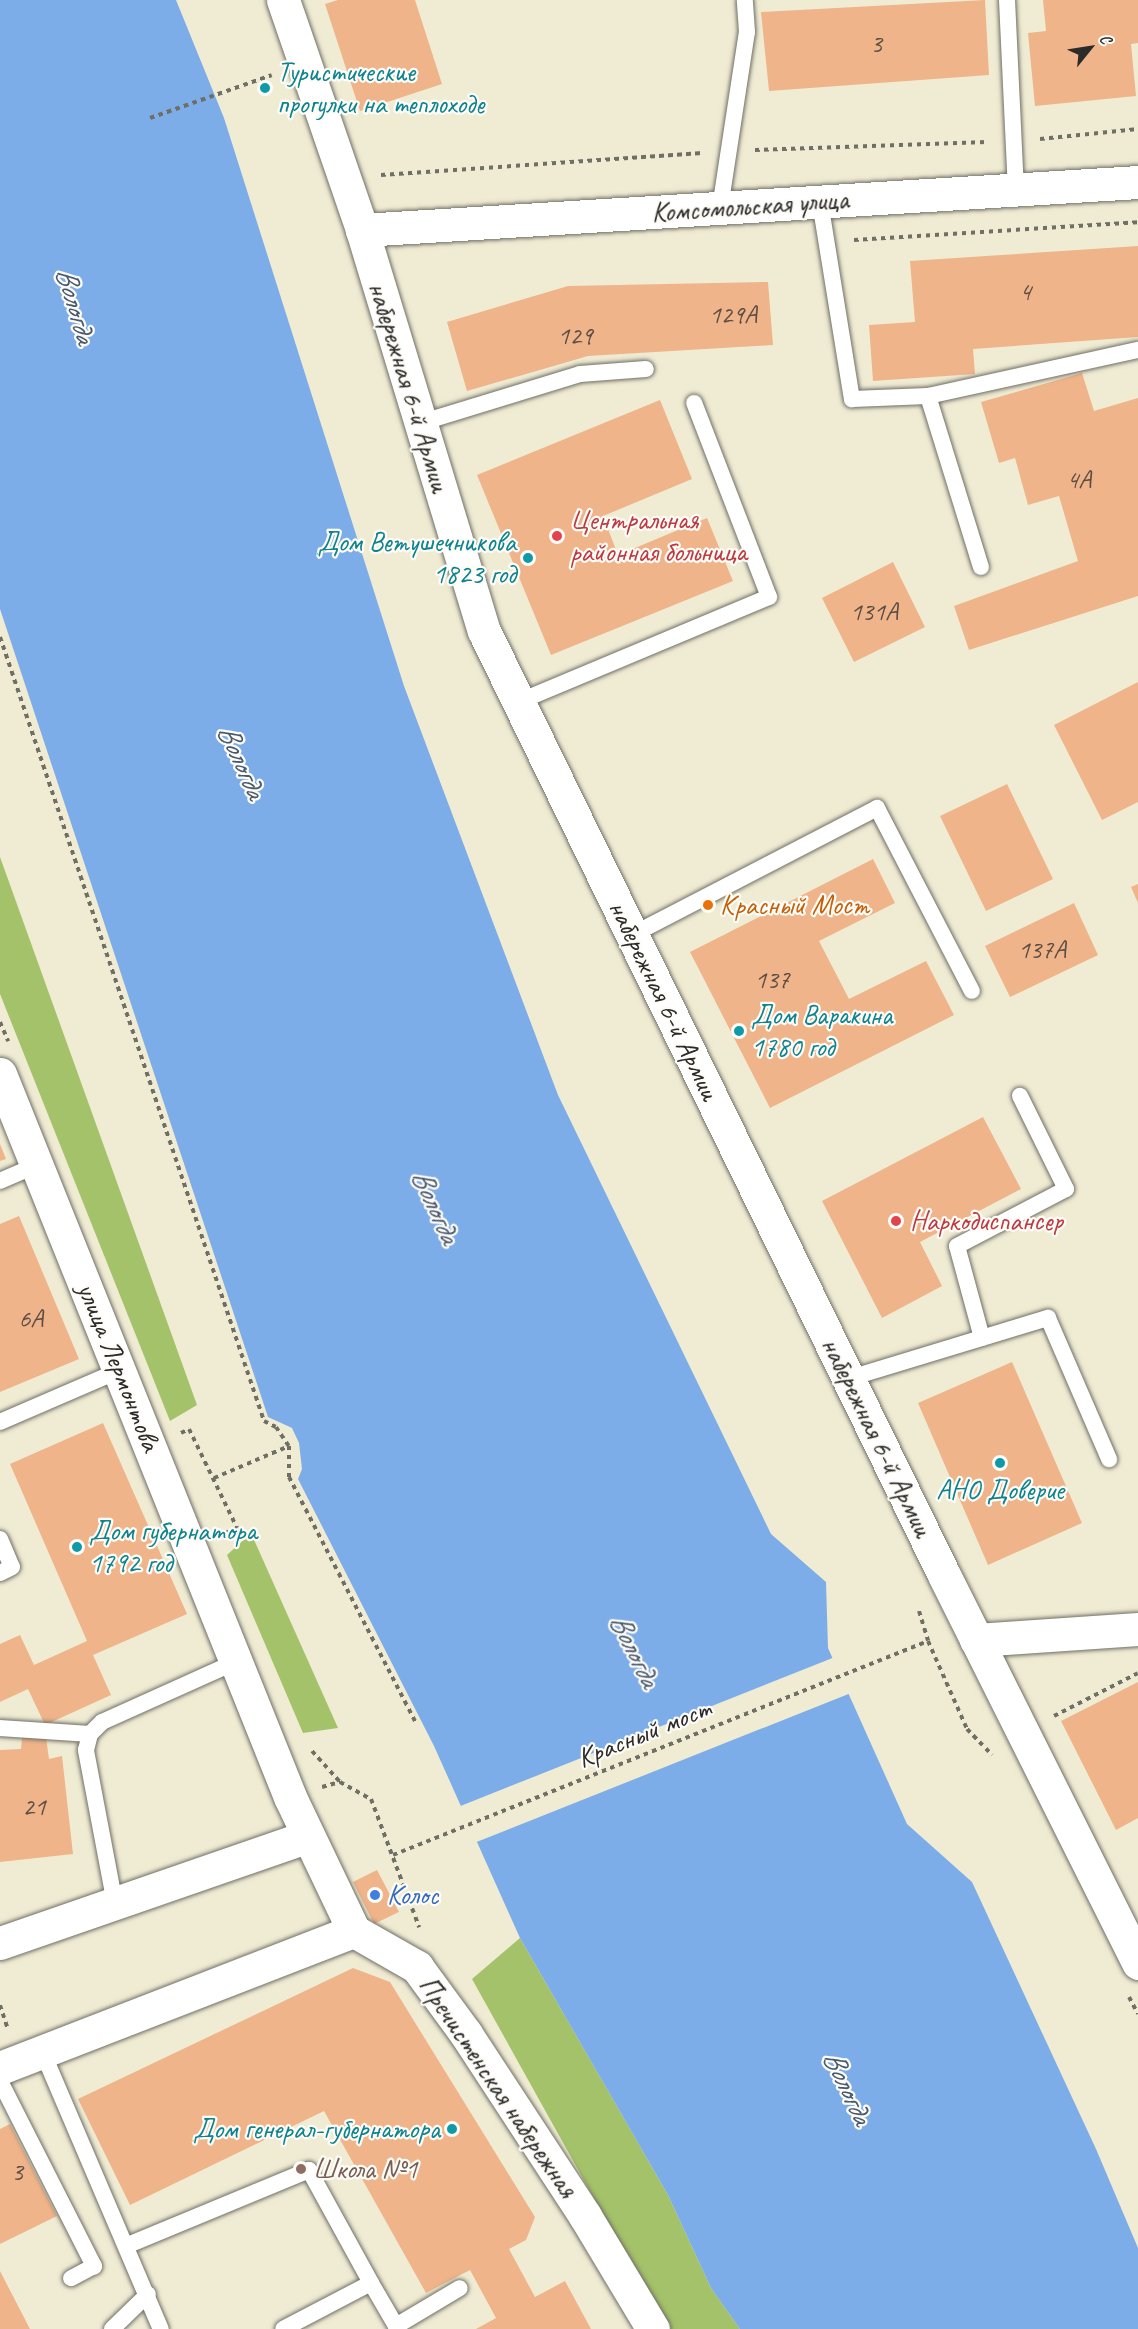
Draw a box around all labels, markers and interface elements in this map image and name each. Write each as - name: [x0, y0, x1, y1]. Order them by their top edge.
- north arrow: [1060, 18, 1120, 78]
- house number: 3: [870, 28, 882, 60]
- text: С: [1095, 31, 1116, 47]
- place label: Туристические прогулки на теплоходе: [277, 55, 484, 121]
- marker: Туристические прогулки на теплоходе: [258, 81, 272, 95]
- street label: Комсомольская улица: [649, 182, 851, 230]
- water label: Вологда: [48, 263, 104, 347]
- house number: 4: [1019, 276, 1031, 308]
- street label: набережная 6-й Армии: [361, 278, 457, 496]
- house number: 129А: [709, 299, 757, 331]
- house number: 129: [557, 320, 593, 352]
- house number: 4А: [1067, 464, 1091, 496]
- place label: Центральная районная больница: [570, 503, 746, 569]
- place label: Дом Ветушечникова 1823 год: [322, 525, 516, 591]
- marker: Центральная районная больница: [548, 527, 566, 545]
- marker: Дом Ветушечникова 1823 год: [521, 551, 535, 565]
- house number: 131А: [850, 596, 898, 628]
- water label: Вологда: [210, 718, 274, 804]
- place label: Красный Мост: [720, 888, 869, 922]
- street label: набережная 6-й Армии: [601, 895, 727, 1105]
- marker: Красный Мост: [701, 898, 715, 912]
- house number: 137А: [1018, 934, 1066, 966]
- house number: 137: [754, 964, 790, 996]
- place label: Дом Варакина 1780 год: [751, 998, 895, 1064]
- marker: Дом Варакина 1780 год: [732, 1024, 746, 1038]
- water label: Вологда: [404, 1163, 468, 1249]
- place label: Наркодиспансер: [910, 1204, 1063, 1238]
- marker: Наркодиспансер: [887, 1212, 905, 1230]
- street label: улица Лермонтова: [70, 1278, 168, 1456]
- house number: 6А: [19, 1303, 43, 1335]
- street label: набережная 6-й Армии: [814, 1332, 940, 1542]
- marker: АНО Доверие: [993, 1456, 1007, 1470]
- place label: АНО Доверие: [936, 1473, 1064, 1507]
- place label: Дом губернатора 1792 год: [89, 1514, 257, 1580]
- marker: Дом губернатора 1792 год: [70, 1540, 84, 1554]
- water label: Вологда: [602, 1607, 668, 1693]
- street label: Красный мост: [572, 1691, 716, 1775]
- house number: 21: [22, 1791, 46, 1823]
- place label: Колос: [387, 1878, 438, 1912]
- marker: Колос: [368, 1888, 382, 1902]
- street label: Пречистенская набережная: [411, 1970, 585, 2204]
- water label: Вологда: [815, 2044, 881, 2130]
- place label: Дом генерал-губернатора: [193, 2112, 440, 2146]
- marker: Дом генерал-губернатора: [445, 2122, 459, 2136]
- place label: Школа №1: [313, 2152, 417, 2186]
- house number: 3: [11, 2156, 23, 2188]
- marker: Школа №1: [294, 2162, 308, 2176]

